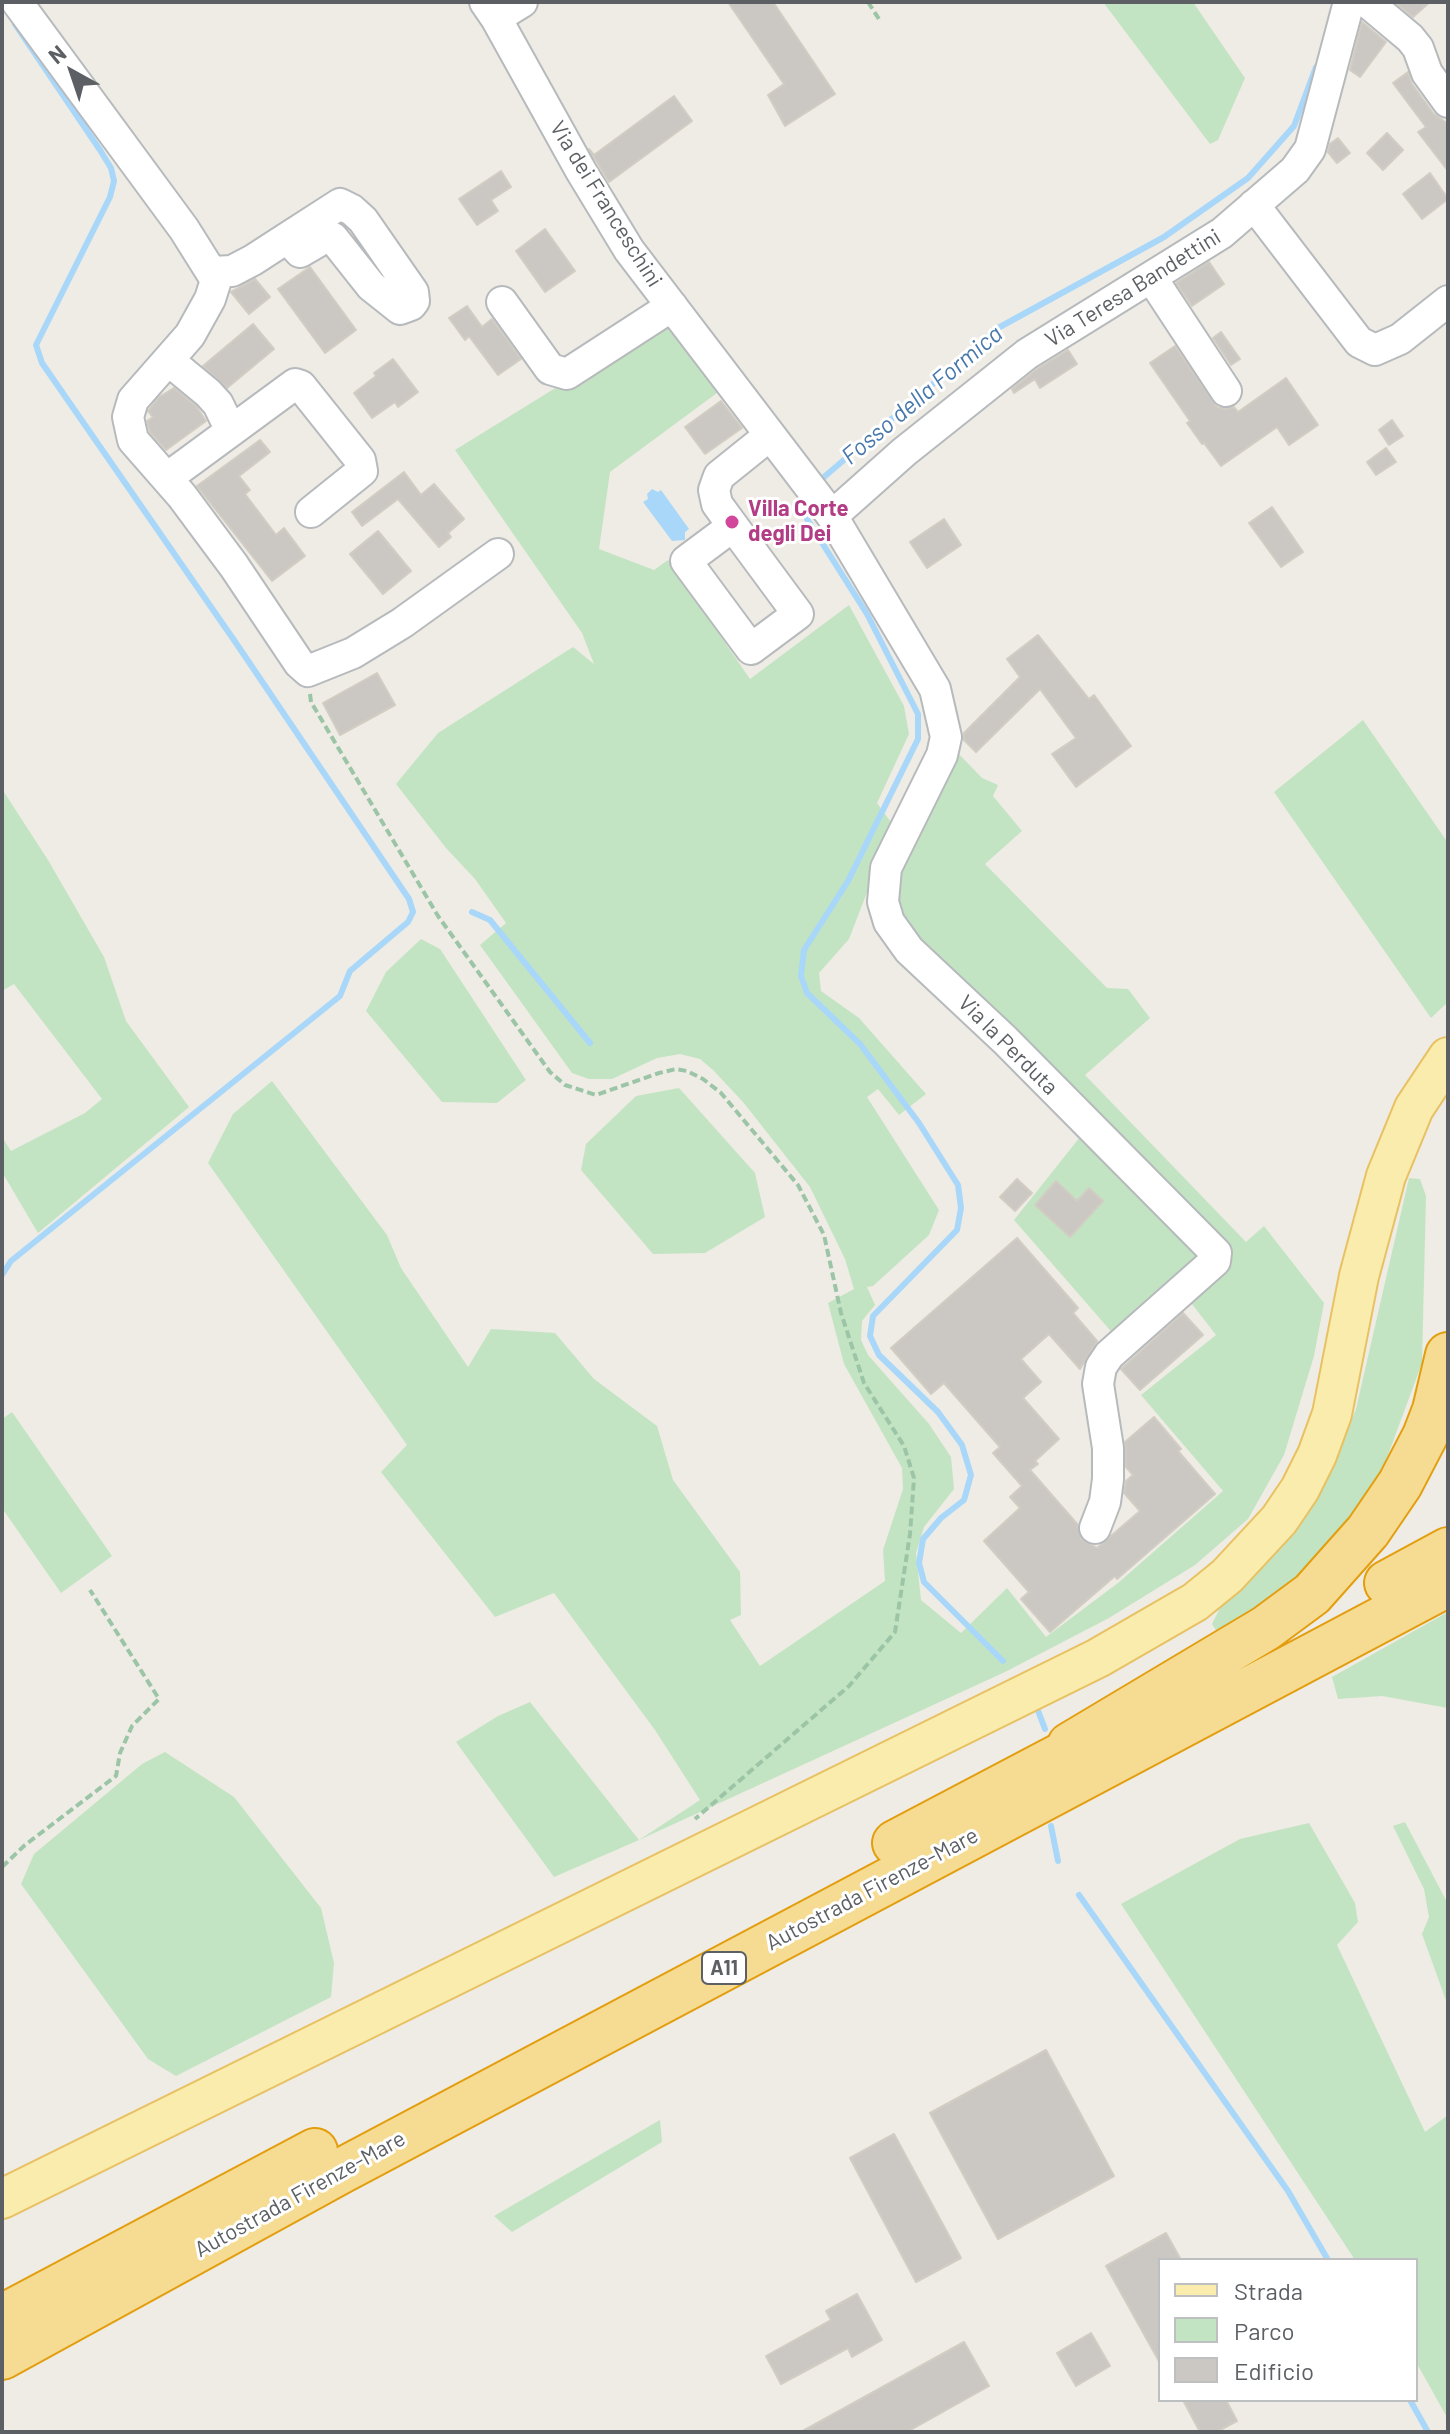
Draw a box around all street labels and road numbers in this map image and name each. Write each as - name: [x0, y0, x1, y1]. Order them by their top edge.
- street label: Via dei Franceschini: [544, 116, 668, 292]
- street label: Via Teresa Bandettini: [1040, 223, 1226, 353]
- street label: Via la Perduta: [953, 990, 1063, 1100]
- street label: Autostrada Firenze-Mare: [761, 1822, 983, 1956]
- road number: A11: [702, 1952, 746, 1984]
- street label: Autostrada Firenze-Mare: [190, 2125, 410, 2263]

